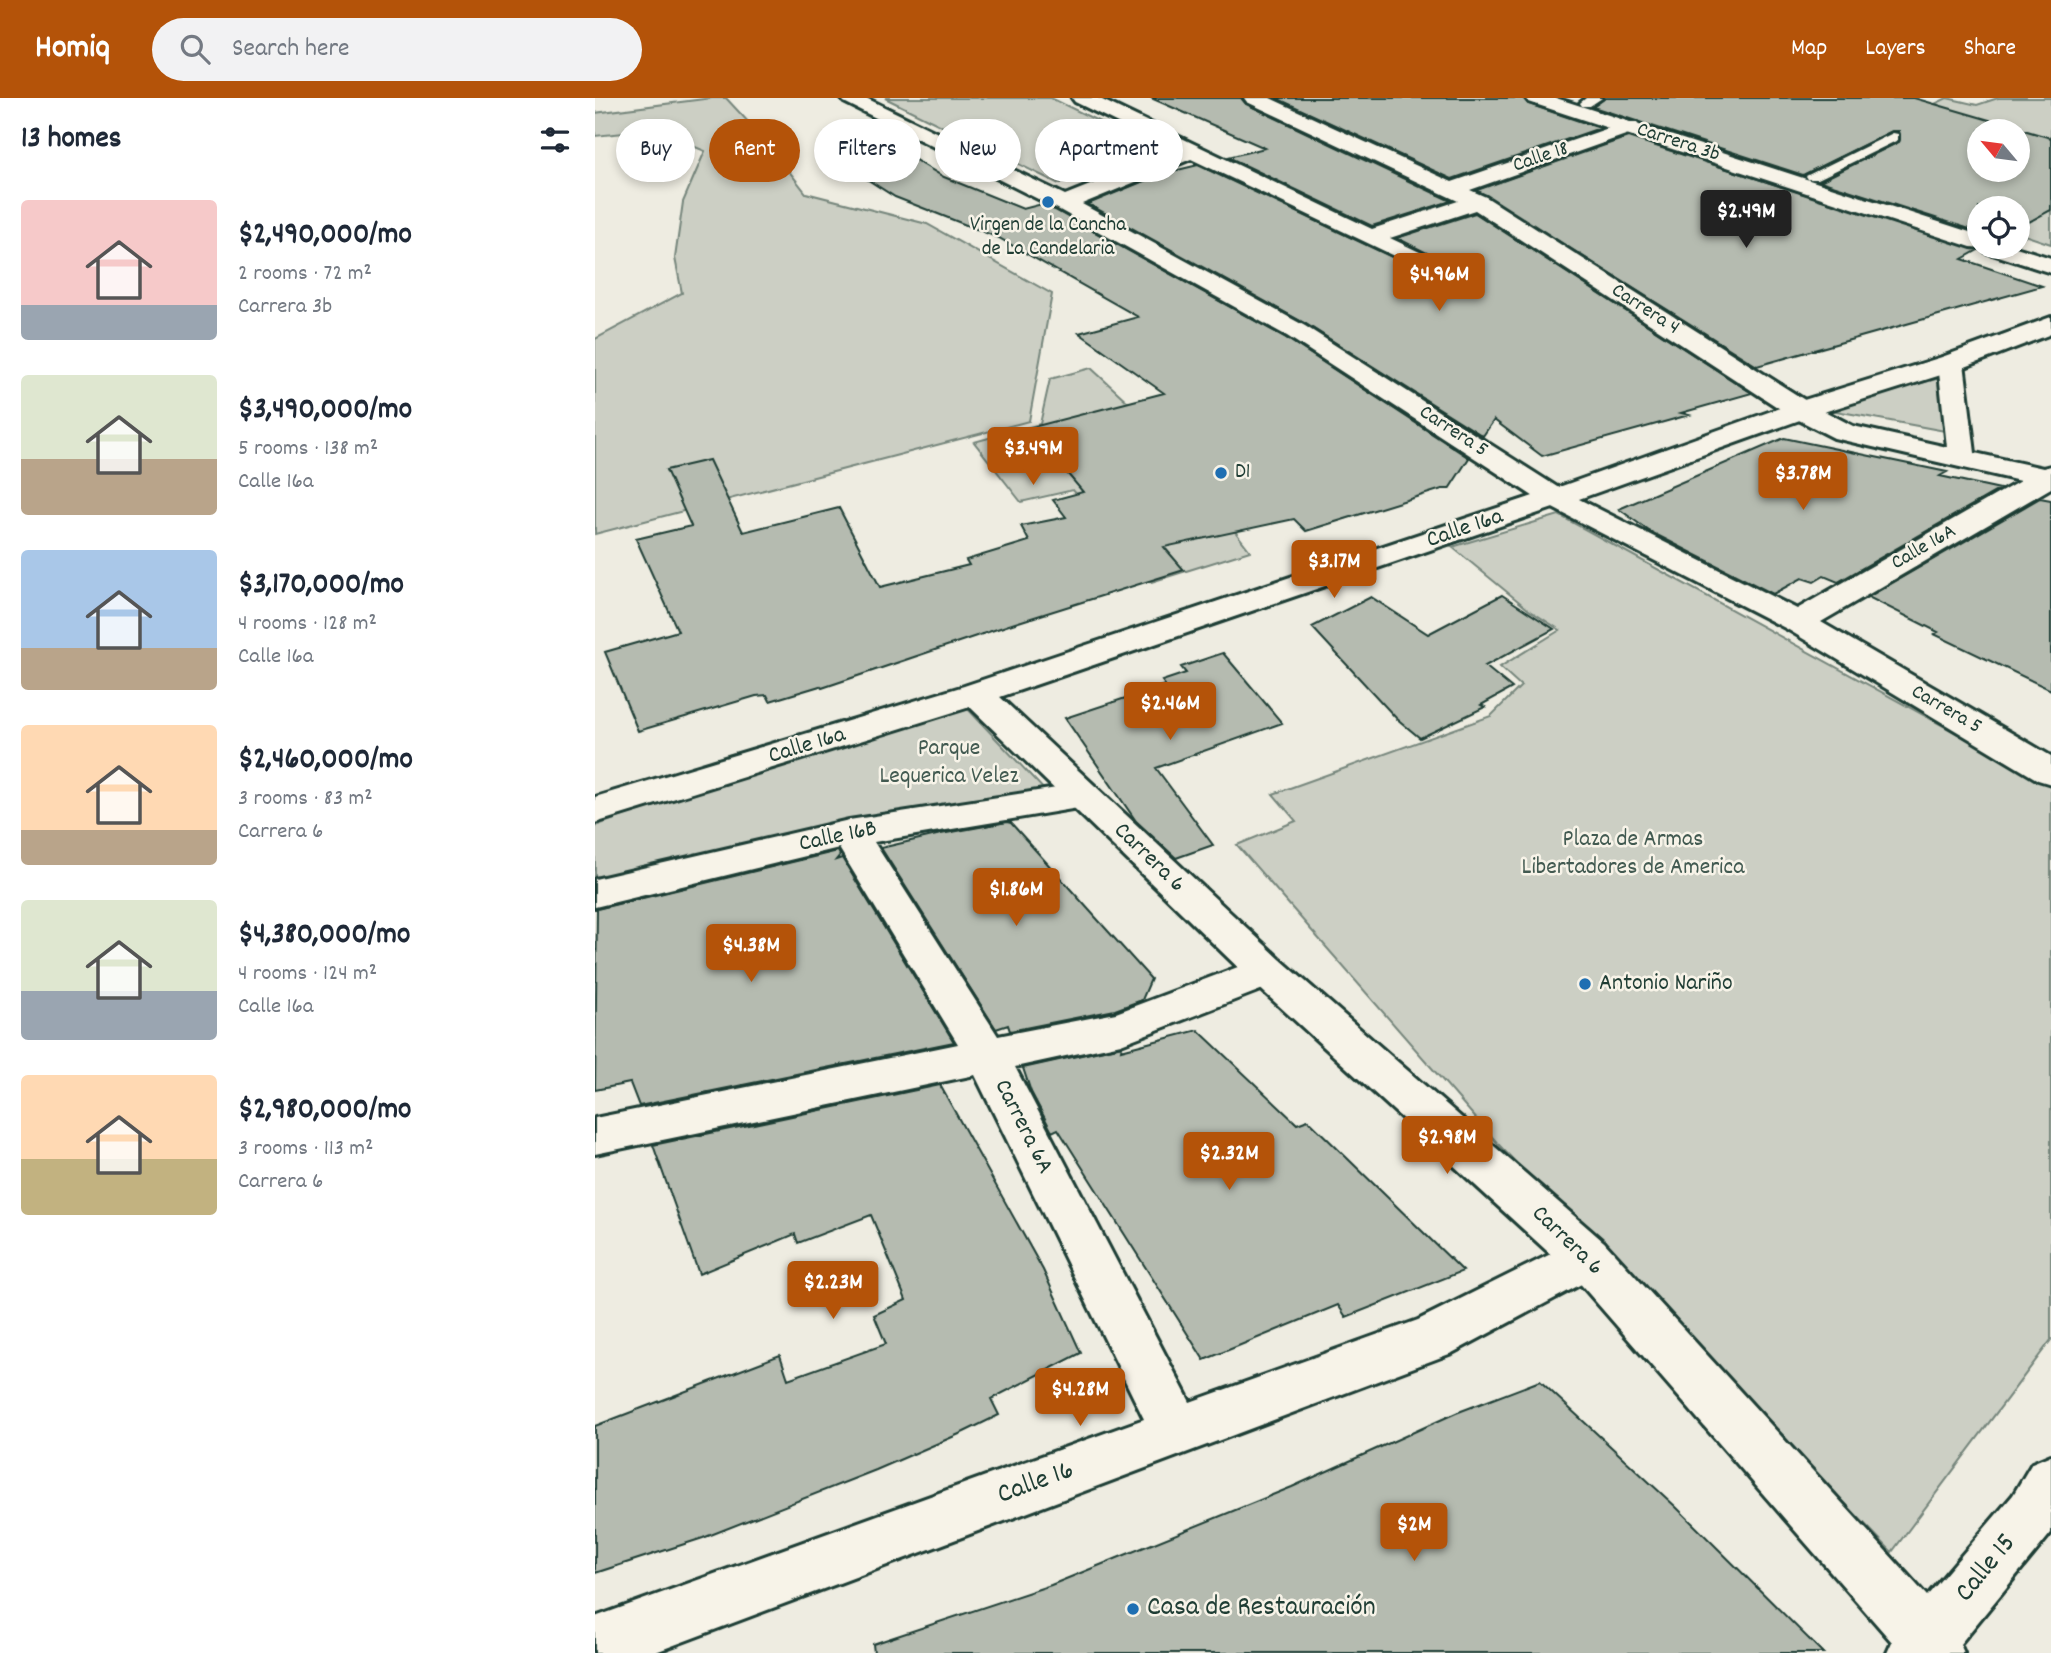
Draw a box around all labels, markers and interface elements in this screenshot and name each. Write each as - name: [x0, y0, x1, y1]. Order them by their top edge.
- search box: [152, 18, 642, 81]
- text: Homiq: [35, 26, 110, 73]
- icon: search: [176, 30, 214, 68]
- text: Search here: [232, 31, 349, 68]
- text: Map: [1791, 32, 1827, 66]
- text: Layers: [1865, 32, 1926, 66]
- text: Share: [1964, 32, 2016, 66]
- street label: Carrera 3b: [1633, 115, 1723, 171]
- text: 13 homes: [21, 119, 121, 162]
- chip: Buy: [616, 119, 695, 182]
- chip: Rent: [709, 119, 800, 182]
- chip: Filters: [814, 119, 921, 182]
- chip: New: [935, 119, 1021, 182]
- chip: Apartment: [1035, 119, 1183, 182]
- north arrow: [1967, 119, 2030, 182]
- map controls: [1967, 119, 2030, 259]
- icon: filters: [536, 121, 574, 159]
- street label: Calle 18: [1509, 134, 1573, 182]
- pin: $2.49M: [1689, 190, 1803, 250]
- marker: Virgen de la Cancha de La Candelaria: [1040, 194, 1056, 210]
- text: $2.49M: [1716, 196, 1776, 229]
- button: locate: [1967, 196, 2030, 259]
- place label: Virgen de la Cancha de La Candelaria: [970, 211, 1127, 265]
- text: $2,490,000/mo: [238, 215, 412, 258]
- icon: home: [77, 228, 161, 312]
- pin: $4.96M: [1382, 254, 1496, 313]
- text: 2 rooms · 72 m²: [238, 258, 372, 291]
- text: $4.96M: [1409, 259, 1469, 292]
- street label: Carrera 4: [1605, 277, 1685, 343]
- text: Carrera 3b: [238, 291, 332, 324]
- text: $3,490,000/mo: [238, 390, 412, 433]
- street label: Carrera 5: [1412, 398, 1494, 466]
- icon: home: [77, 403, 161, 487]
- pin: $3.49M: [976, 428, 1090, 487]
- text: 5 rooms · 138 m²: [238, 433, 378, 466]
- text: $3.49M: [1003, 433, 1063, 466]
- pin: $3.78M: [1746, 452, 1860, 512]
- place label: D1: [1235, 458, 1250, 488]
- text: $3.78M: [1774, 458, 1832, 491]
- marker: D1: [1213, 465, 1229, 481]
- text: Calle 16a: [238, 466, 314, 499]
- street label: Calle 16a: [1422, 500, 1509, 558]
- street label: Calle 16A: [1886, 517, 1962, 579]
- pin: $3.17M: [1277, 540, 1391, 600]
- text: $3.17M: [1307, 546, 1361, 579]
- text: $3,170,000/mo: [238, 565, 404, 608]
- icon: home: [77, 578, 161, 662]
- text: 4 rooms · 128 m²: [238, 608, 377, 641]
- text: Calle 16a: [238, 641, 314, 674]
- street label: Carrera 5: [1905, 678, 1987, 742]
- pin: $2.46M: [1113, 682, 1227, 742]
- text: $2.46M: [1140, 688, 1200, 721]
- street label: Calle 16a: [764, 718, 850, 774]
- park label: Parque Lequerica Velez: [879, 732, 1019, 794]
- text: $2,460,000/mo: [238, 740, 413, 783]
- icon: home: [77, 753, 161, 837]
- text: 3 rooms · 83 m²: [238, 783, 373, 816]
- street label: Calle 16B: [796, 812, 880, 862]
- street label: Carrera 6: [1105, 815, 1193, 901]
- text: Carrera 6: [238, 816, 323, 849]
- park label: Plaza de Armas Libertadores de America: [1522, 823, 1745, 885]
- pin: $1.86M: [959, 868, 1073, 928]
- text: $1.86M: [989, 874, 1043, 907]
- text: $4,380,000/mo: [238, 915, 410, 958]
- pin: $4.38M: [694, 924, 808, 984]
- icon: home: [77, 928, 161, 1012]
- text: $4.38M: [722, 930, 780, 963]
- text: 4 rooms · 124 m²: [238, 958, 377, 991]
- place label: Antonio Nariño: [1599, 967, 1733, 1001]
- marker: Antonio Nariño: [1577, 976, 1593, 992]
- text: Calle 16a: [238, 991, 314, 1024]
- street label: Carrera 6A: [985, 1074, 1061, 1180]
- text: $2,980,000/mo: [238, 1090, 411, 1133]
- icon: home: [77, 1103, 161, 1187]
- pin: $2.98M: [1390, 1116, 1504, 1176]
- text: $2.98M: [1418, 1122, 1476, 1155]
- pin: $2.32M: [1172, 1132, 1286, 1192]
- text: 3 rooms · 113 m²: [238, 1133, 374, 1166]
- text: $2.32M: [1199, 1138, 1259, 1171]
- text: Carrera 6: [238, 1166, 323, 1199]
- street label: Carrera 6: [1523, 1198, 1611, 1284]
- pin: $2.23M: [776, 1262, 890, 1321]
- text: $2.23M: [803, 1267, 863, 1300]
- pin: $4.28M: [1023, 1368, 1137, 1428]
- text: $4.28M: [1051, 1374, 1109, 1407]
- street label: Calle 16: [992, 1452, 1080, 1516]
- pin: $2M: [1380, 1504, 1448, 1563]
- text: $2M: [1396, 1509, 1432, 1542]
- street label: Calle 15: [1947, 1526, 2027, 1612]
- place label: Casa de Restauración: [1147, 1589, 1376, 1629]
- marker: Casa de Restauración: [1125, 1601, 1141, 1617]

